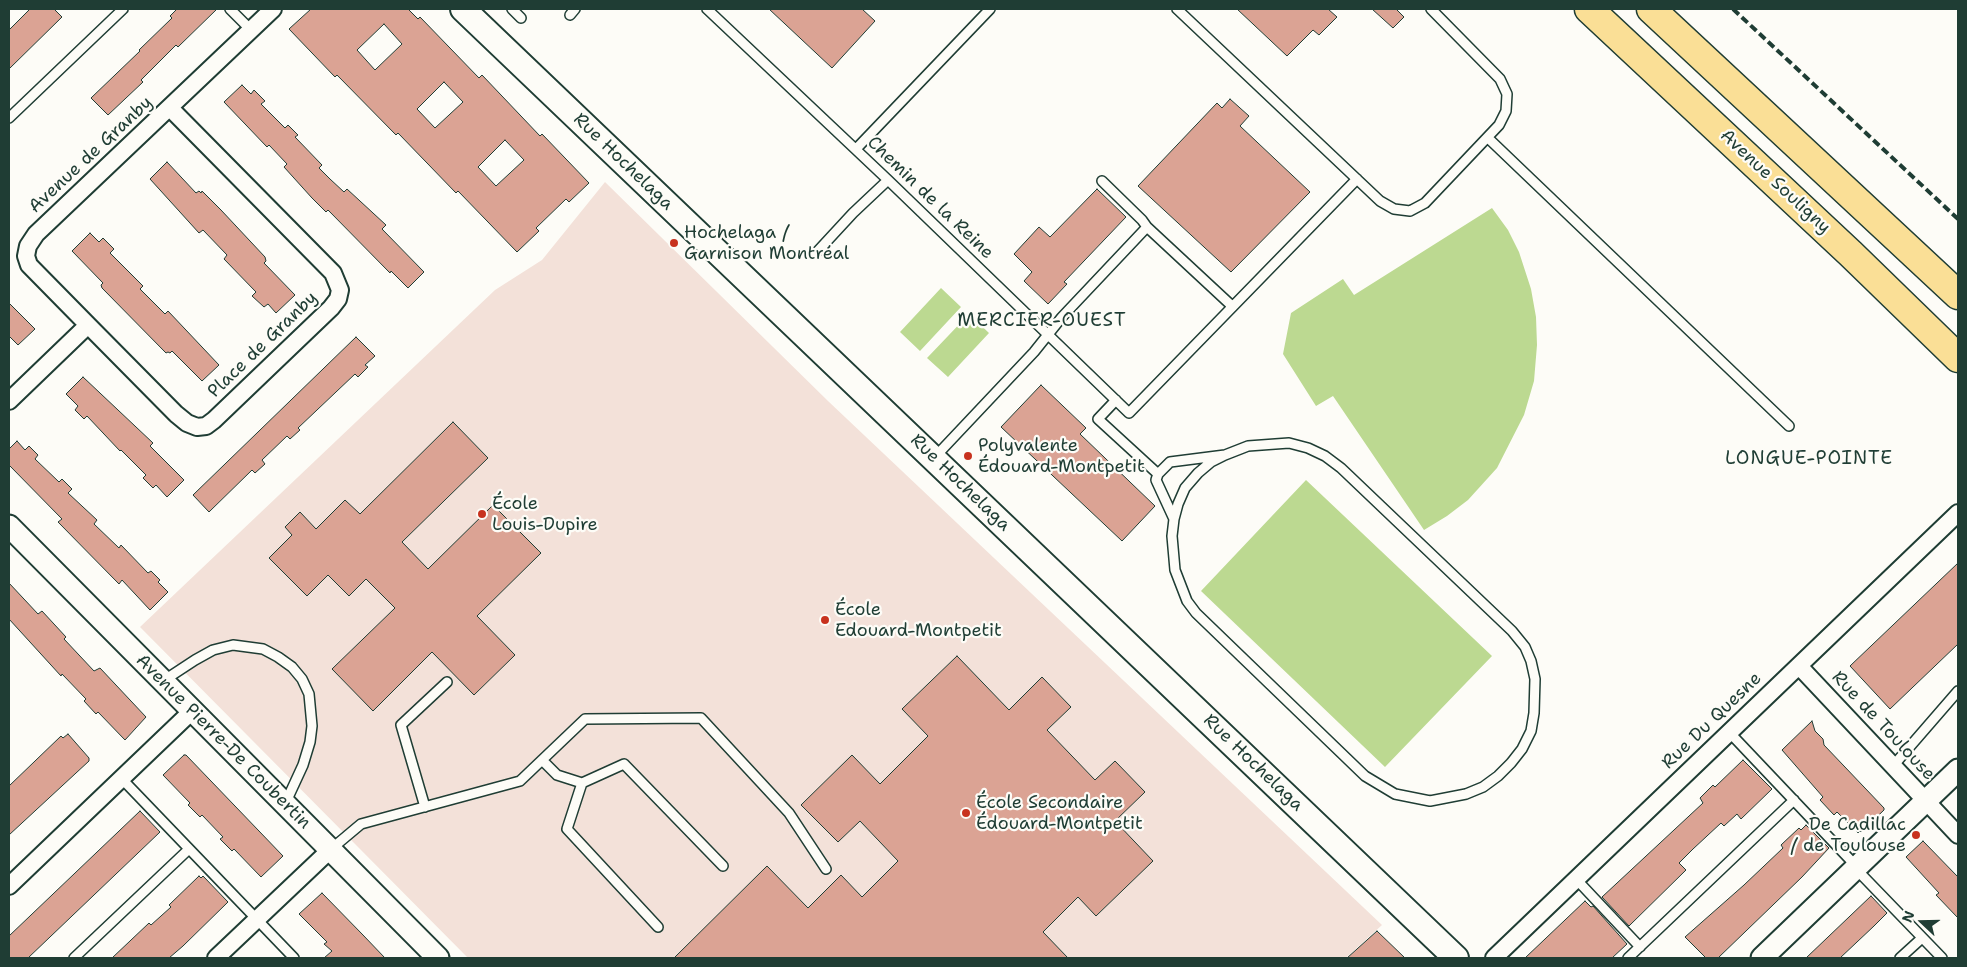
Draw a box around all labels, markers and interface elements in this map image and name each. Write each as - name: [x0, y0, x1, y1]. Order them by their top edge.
- street label: Avenue de Granby: [25, 92, 157, 218]
- street label: Rue Hochelaga: [568, 109, 678, 215]
- street label: Avenue Souligny: [1715, 125, 1835, 239]
- street label: Chemin de la Reine: [862, 132, 998, 264]
- place label: Hochelaga / Garnison Montréal: [684, 222, 849, 264]
- marker: Hochelaga / Garnison Montréal: [668, 237, 680, 249]
- street label: Place de Granby: [204, 287, 322, 403]
- district label: MERCIER-OUEST: [956, 310, 1128, 332]
- street label: Rue Hochelaga: [905, 430, 1015, 536]
- place label: Polyvalente Édouard-Montpetit: [978, 435, 1145, 478]
- district label: LONGUE-POINTE: [1723, 448, 1895, 470]
- marker: Polyvalente Édouard-Montpetit: [962, 450, 974, 462]
- place label: École Louis-Dupire: [492, 493, 598, 536]
- marker: École Louis-Dupire: [476, 508, 488, 520]
- place label: École Edouard-Montpetit: [835, 599, 1002, 642]
- marker: École Edouard-Montpetit: [819, 614, 831, 626]
- street label: Avenue Pierre-De Coubertin: [131, 650, 315, 834]
- street label: Rue de Toulouse: [1827, 667, 1939, 785]
- street label: Rue Du Quesne: [1658, 668, 1766, 774]
- street label: Rue Hochelaga: [1198, 710, 1308, 816]
- place label: École Secondaire Édouard-Montpetit: [976, 792, 1143, 834]
- marker: École Secondaire Édouard-Montpetit: [960, 807, 972, 819]
- place label: De Cadillac / de Toulouse: [1790, 814, 1906, 856]
- marker: De Cadillac / de Toulouse: [1910, 829, 1922, 841]
- north arrow: [1897, 897, 1947, 947]
- text: N: [1898, 908, 1918, 925]

